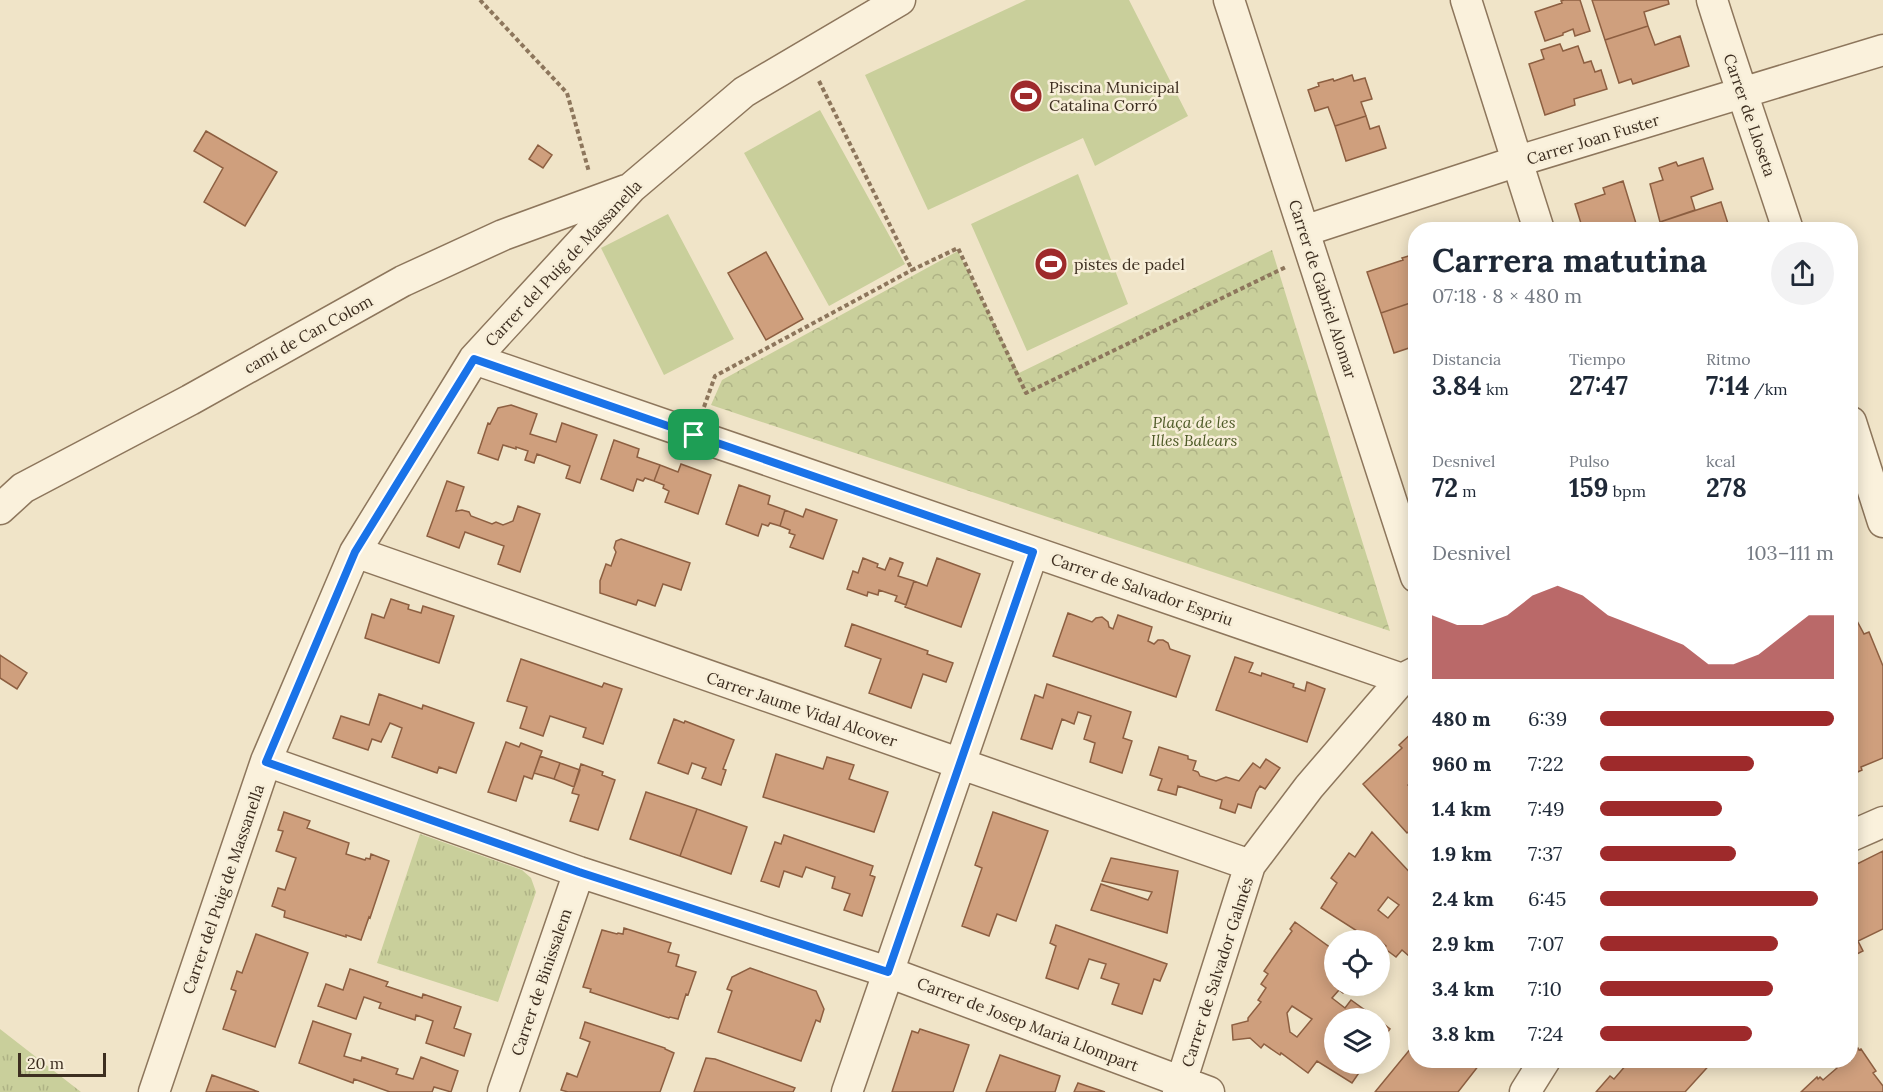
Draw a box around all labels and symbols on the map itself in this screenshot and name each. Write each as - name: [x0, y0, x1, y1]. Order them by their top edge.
- street label: Carrer de Lloseta: [1720, 51, 1780, 179]
- place label: Piscina Municipal Catalina Corró: [1049, 77, 1179, 115]
- sports icon: Piscina Municipal Catalina Corró: [1008, 78, 1044, 114]
- street label: Carrer Joan Fuster: [1524, 109, 1662, 169]
- street label: Carrer del Puig de Massanella: [481, 176, 645, 350]
- street label: Carrer de Gabriel Alomar: [1285, 197, 1361, 381]
- sports icon: pistes de padel: [1033, 246, 1069, 282]
- place label: pistes de padel: [1074, 254, 1185, 274]
- street label: camí de Can Colom: [240, 290, 376, 378]
- pin: [668, 409, 719, 460]
- park label: Plaça de les Illes Balears: [1151, 412, 1237, 450]
- street label: Carrer de Salvador Espriu: [1048, 548, 1236, 630]
- street label: Carrer Jaume Vidal Alcover: [704, 667, 900, 751]
- street label: Carrer del Puig de Massanella: [178, 782, 268, 996]
- street label: Carrer de Salvador Galmés: [1177, 875, 1257, 1069]
- street label: Carrer de Binissalem: [506, 906, 576, 1058]
- street label: Carrer de Josep Maria Llompart: [914, 972, 1142, 1076]
- scale bar: [18, 1050, 106, 1078]

